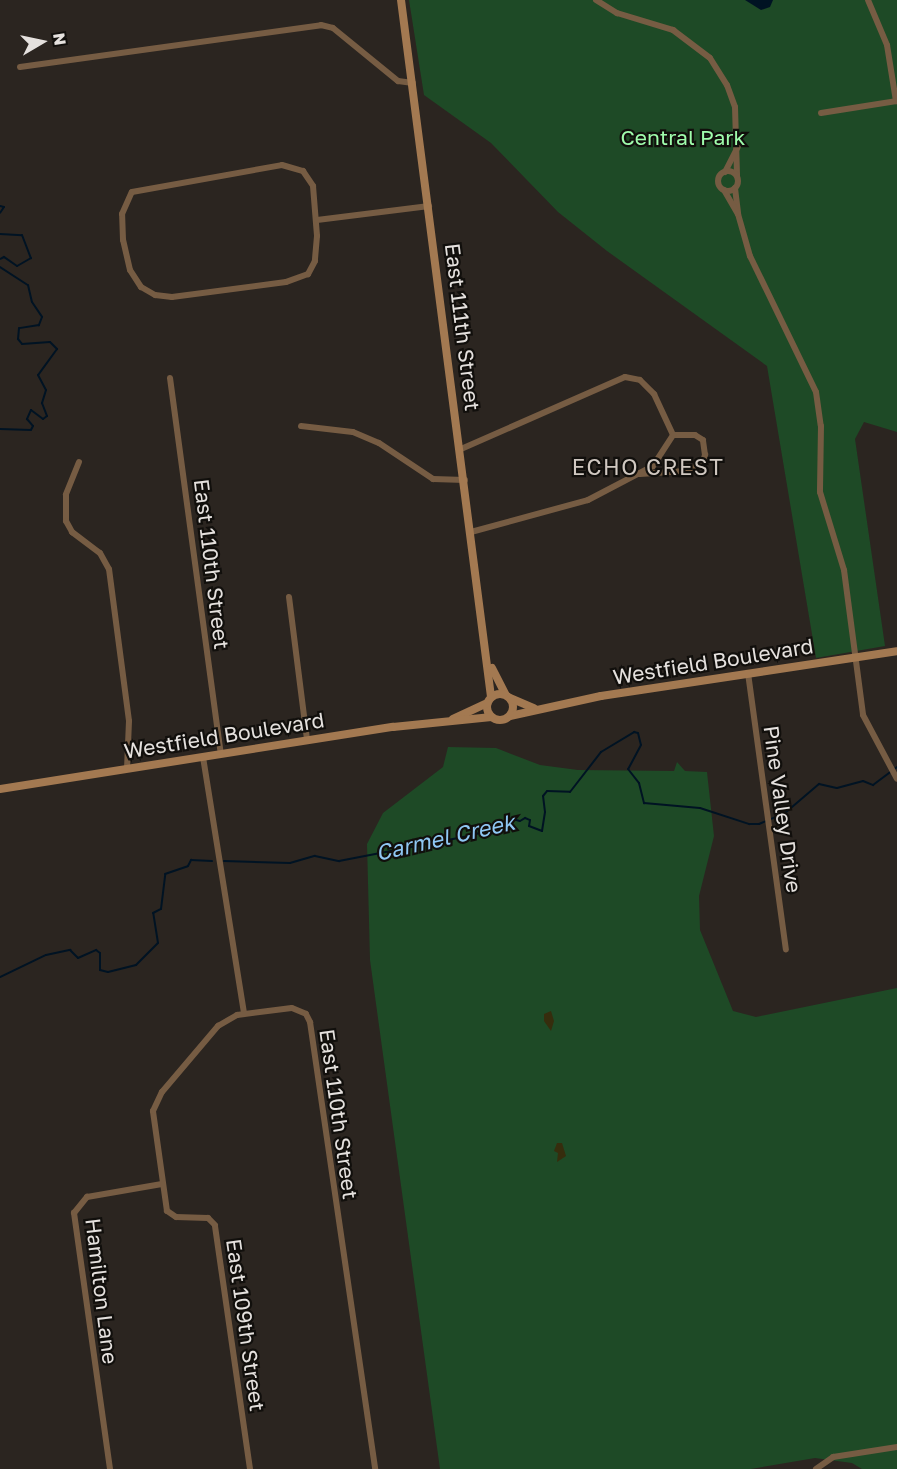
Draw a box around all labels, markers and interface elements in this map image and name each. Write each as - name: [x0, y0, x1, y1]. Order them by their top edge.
- north arrow: [12, 12, 72, 72]
- text: N: [49, 32, 71, 47]
- park label: Central Park: [621, 124, 745, 150]
- street label: East 111th Street: [440, 242, 486, 412]
- district label: ECHO CREST: [572, 454, 724, 480]
- street label: East 110th Street: [189, 477, 235, 651]
- street label: Westfield Boulevard: [611, 633, 815, 689]
- street label: Westfield Boulevard: [122, 707, 326, 763]
- street label: Pine Valley Drive: [759, 724, 807, 894]
- water label: Carmel Creek: [373, 808, 517, 866]
- street label: East 110th Street: [315, 1027, 363, 1201]
- street label: Hamilton Lane: [81, 1217, 123, 1365]
- street label: East 109th Street: [221, 1237, 271, 1413]

